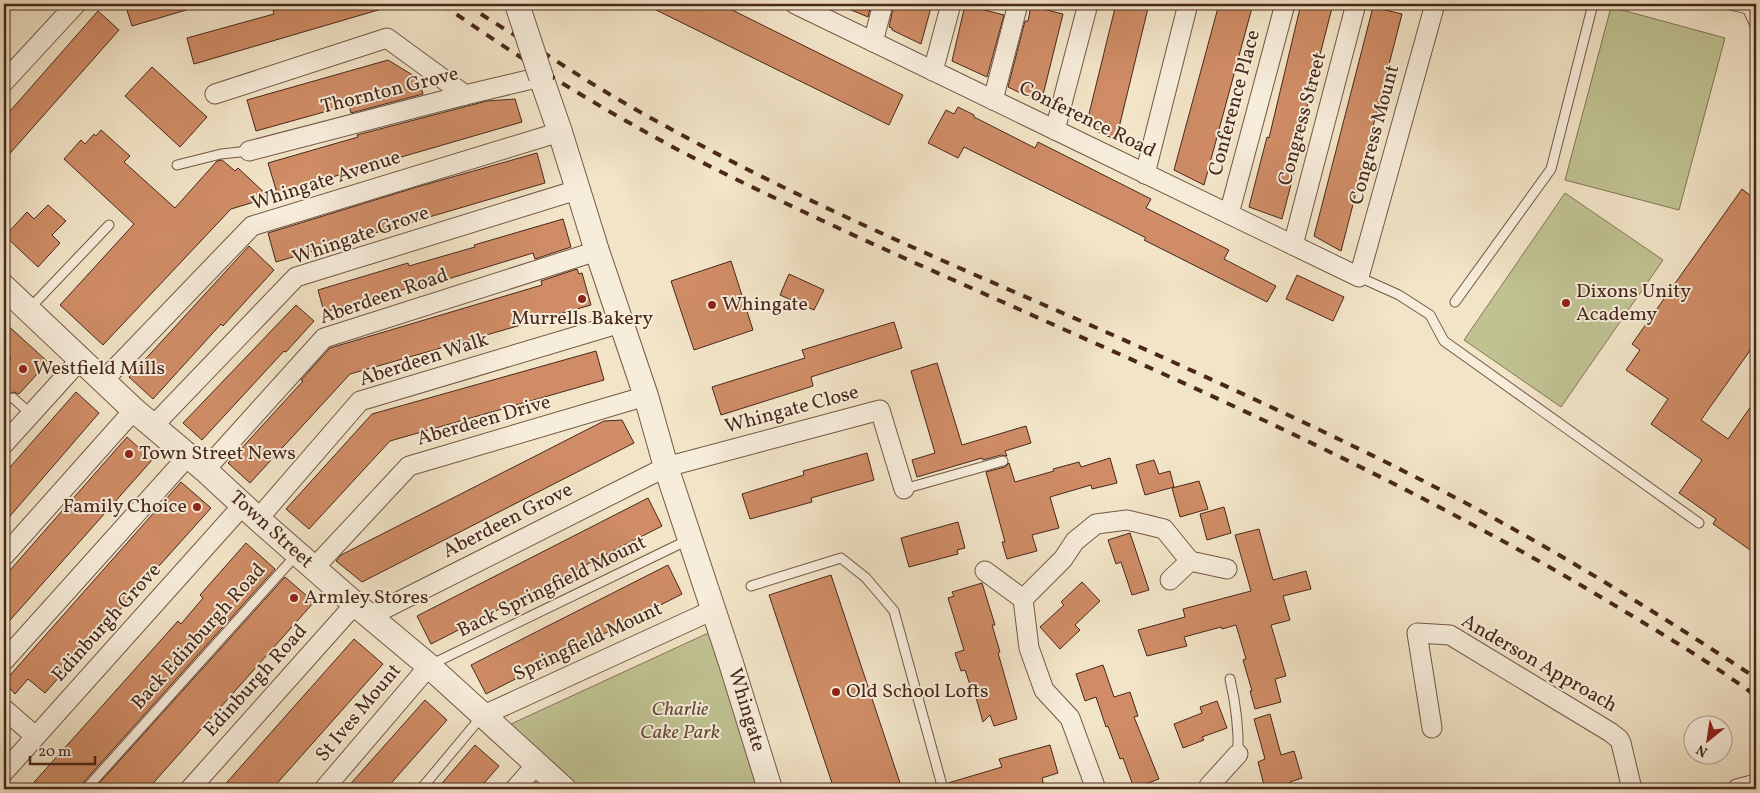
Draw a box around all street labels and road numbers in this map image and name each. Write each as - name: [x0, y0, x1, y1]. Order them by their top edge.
- street label: Conference Place: [1202, 27, 1268, 179]
- street label: Congress Street: [1272, 49, 1334, 189]
- street label: Thornton Grove: [318, 60, 462, 122]
- street label: Congress Mount: [1343, 62, 1407, 208]
- street label: Conference Road: [1014, 75, 1160, 165]
- street label: Whingate Avenue: [248, 144, 404, 218]
- street label: Whingate Grove: [289, 199, 433, 273]
- street label: Aberdeen Road: [316, 262, 452, 332]
- street label: Aberdeen Walk: [356, 326, 492, 394]
- street label: Whingate Close: [722, 379, 862, 441]
- street label: Aberdeen Drive: [414, 389, 554, 453]
- street label: Aberdeen Grove: [438, 476, 578, 566]
- street label: Town Street: [223, 485, 319, 575]
- street label: Back Springfield Mount: [454, 531, 650, 643]
- street label: Edinburgh Grove: [46, 557, 168, 689]
- street label: Back Edinburgh Road: [127, 559, 271, 715]
- street label: Springfield Mount: [510, 597, 666, 687]
- street label: Anderson Approach: [1456, 608, 1622, 720]
- street label: Edinburgh Road: [199, 620, 313, 742]
- street label: St Ives Mount: [310, 658, 408, 768]
- street label: Whingate: [720, 665, 772, 755]

